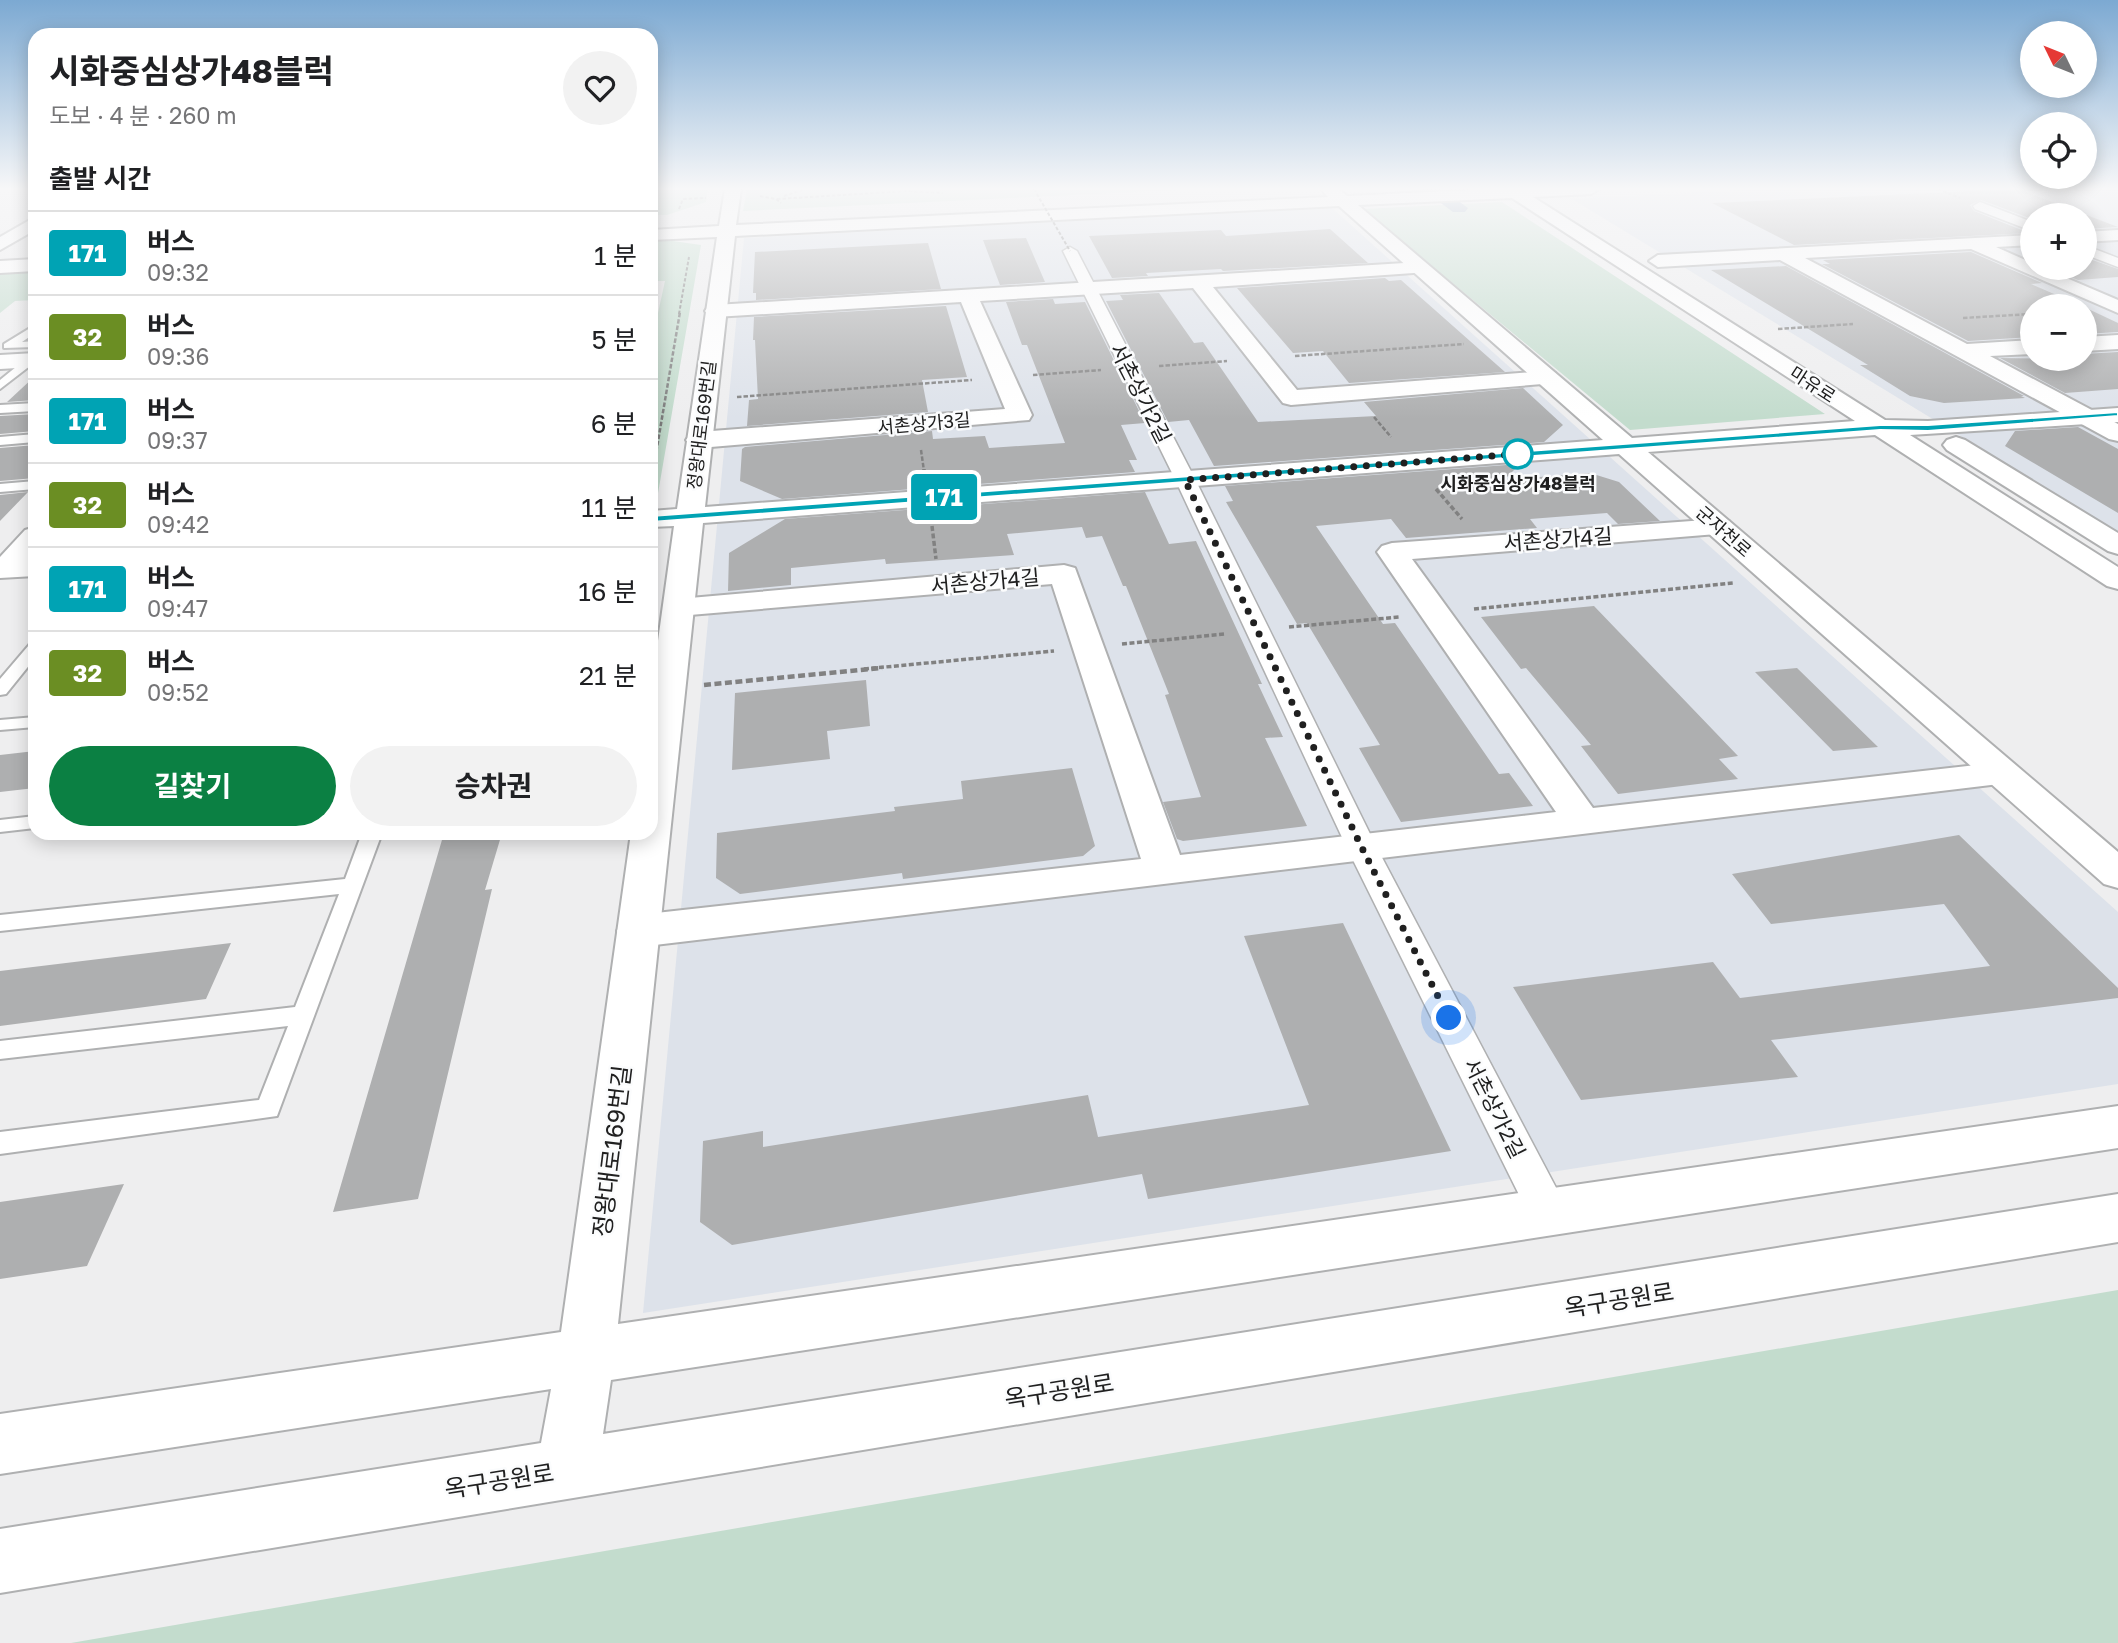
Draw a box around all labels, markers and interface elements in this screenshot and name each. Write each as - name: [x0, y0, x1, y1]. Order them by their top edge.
- north arrow: [2020, 21, 2096, 98]
- map controls: [2020, 21, 2097, 371]
- text: 시화중심상가48블럭: [49, 51, 334, 90]
- button: heart: [563, 51, 637, 125]
- text: 도보 · 4 분 · 260 m: [49, 101, 237, 129]
- button: locate: [2020, 112, 2097, 189]
- text: 출발 시간: [49, 163, 151, 194]
- button: +: [2020, 203, 2097, 280]
- text: 버스: [147, 226, 195, 257]
- text: 171: [69, 238, 106, 267]
- text: 1 분: [594, 240, 637, 271]
- text: 09:32: [147, 258, 209, 286]
- button: −: [2020, 294, 2097, 371]
- text: 버스: [147, 310, 195, 341]
- text: 32: [73, 322, 102, 351]
- text: 5 분: [591, 324, 637, 355]
- street label: 서촌상가2길: [1105, 339, 1177, 447]
- text: 09:36: [147, 342, 209, 370]
- street label: 정왕대로169번길: [682, 359, 720, 491]
- street label: 마유로: [1786, 361, 1840, 407]
- text: 버스: [147, 394, 195, 425]
- text: 171: [69, 406, 106, 435]
- text: 6 분: [591, 408, 637, 439]
- street label: 서촌상가3길: [877, 408, 971, 438]
- text: 09:37: [147, 426, 208, 454]
- marker: 시화중심상가48블럭: [1503, 439, 1533, 469]
- place label: 시화중심상가48블럭: [1440, 472, 1596, 494]
- line badge: 171: [904, 474, 984, 520]
- text: 버스: [147, 478, 195, 509]
- text: 171: [925, 482, 963, 511]
- text: 32: [73, 490, 102, 519]
- text: 11 분: [581, 492, 637, 523]
- street label: 군자천로: [1692, 501, 1756, 561]
- text: 09:42: [147, 510, 209, 538]
- street label: 서촌상가4길: [1503, 522, 1613, 556]
- text: 버스: [147, 562, 195, 593]
- street label: 서촌상가4길: [929, 563, 1041, 599]
- text: 171: [69, 574, 106, 603]
- text: 16 분: [578, 576, 637, 607]
- text: 09:47: [147, 594, 208, 622]
- text: 버스: [147, 646, 195, 677]
- text: 32: [73, 658, 102, 687]
- text: 21 분: [579, 660, 637, 691]
- text: 09:52: [147, 678, 209, 706]
- button: 길찾기: [49, 746, 336, 826]
- button: 승차권: [350, 746, 637, 826]
- your location: [1431, 1000, 1466, 1035]
- street label: 서촌상가2길: [1459, 1054, 1531, 1162]
- street label: 정왕대로169번길: [586, 1063, 636, 1239]
- street label: 옥구공원로: [1562, 1276, 1676, 1322]
- street label: 옥구공원로: [1002, 1367, 1116, 1413]
- street label: 옥구공원로: [442, 1457, 556, 1503]

